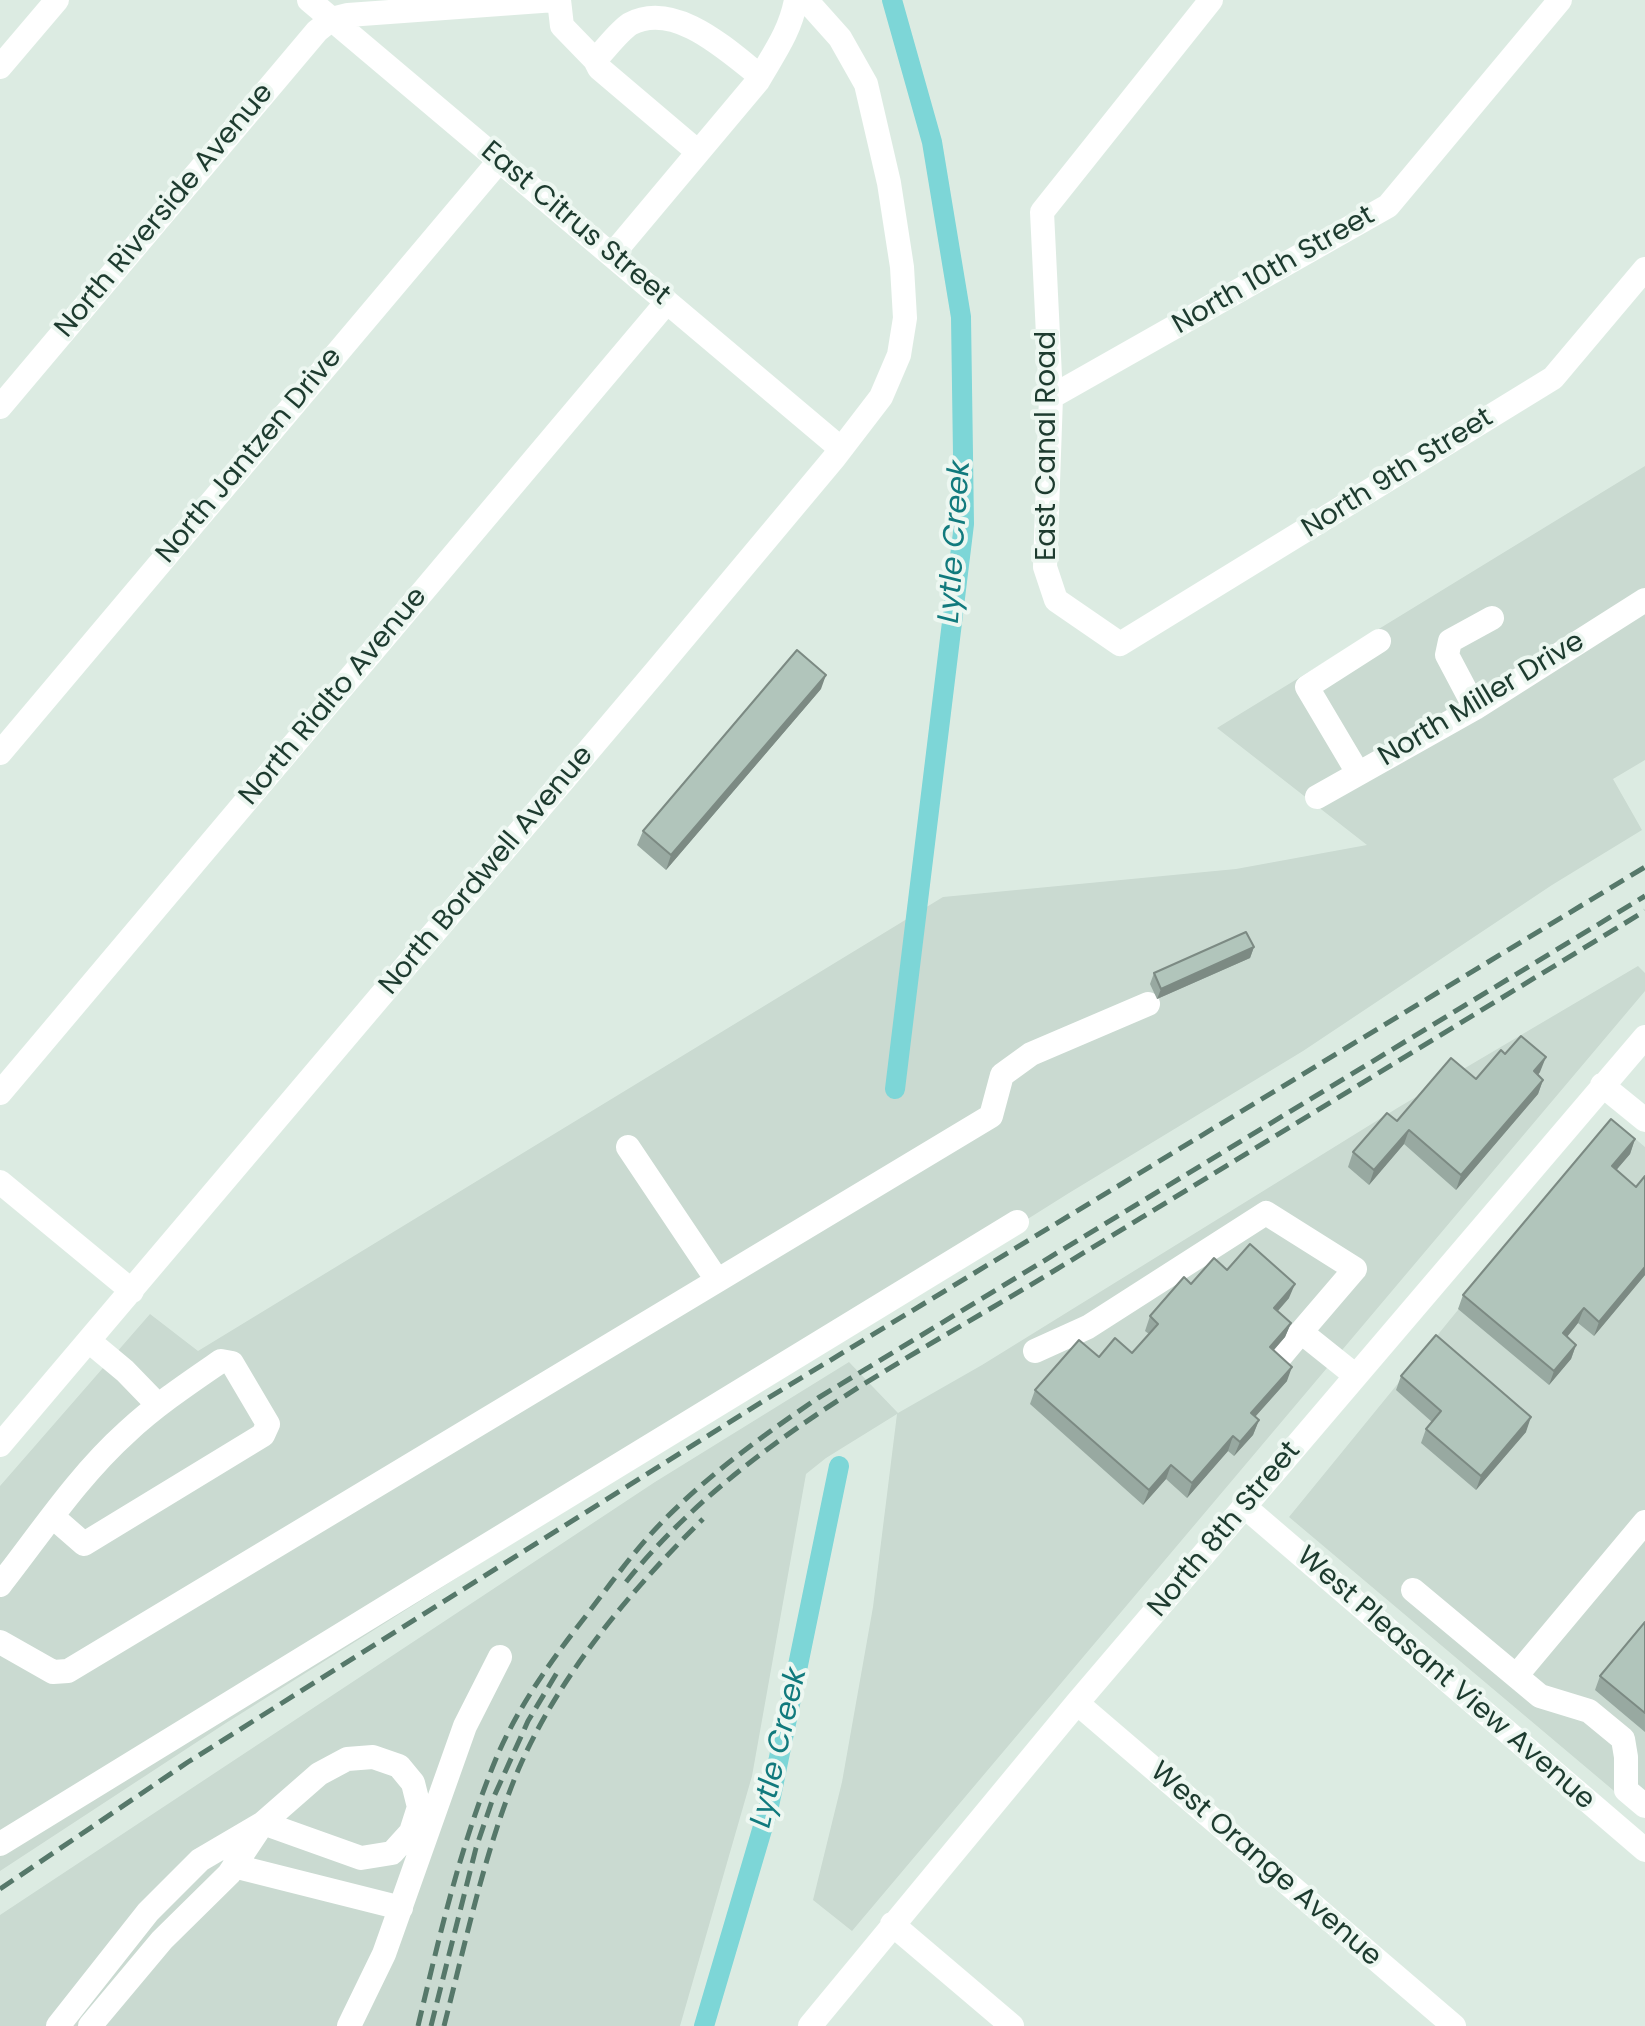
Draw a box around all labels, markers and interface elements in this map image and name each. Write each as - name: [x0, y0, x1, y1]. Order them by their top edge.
- street label: North Riverside Avenue: [49, 77, 281, 345]
- street label: East Citrus Street: [474, 135, 676, 313]
- street label: North 10th Street: [1167, 200, 1381, 342]
- street label: East Canal Road: [1031, 331, 1065, 561]
- street label: North Jantzen Drive: [150, 341, 350, 571]
- street label: North 9th Street: [1296, 402, 1500, 546]
- water label: Lytle Creek: [932, 460, 980, 624]
- street label: North Rialto Avenue: [233, 581, 435, 813]
- street label: North Miller Drive: [1373, 625, 1591, 775]
- street label: North Bordwell Avenue: [373, 740, 601, 1002]
- street label: North 8th Street: [1142, 1435, 1308, 1625]
- street label: West Pleasant View Avenue: [1289, 1540, 1601, 1818]
- water label: Lytle Creek: [744, 1665, 816, 1831]
- street label: West Orange Avenue: [1143, 1755, 1387, 1975]

